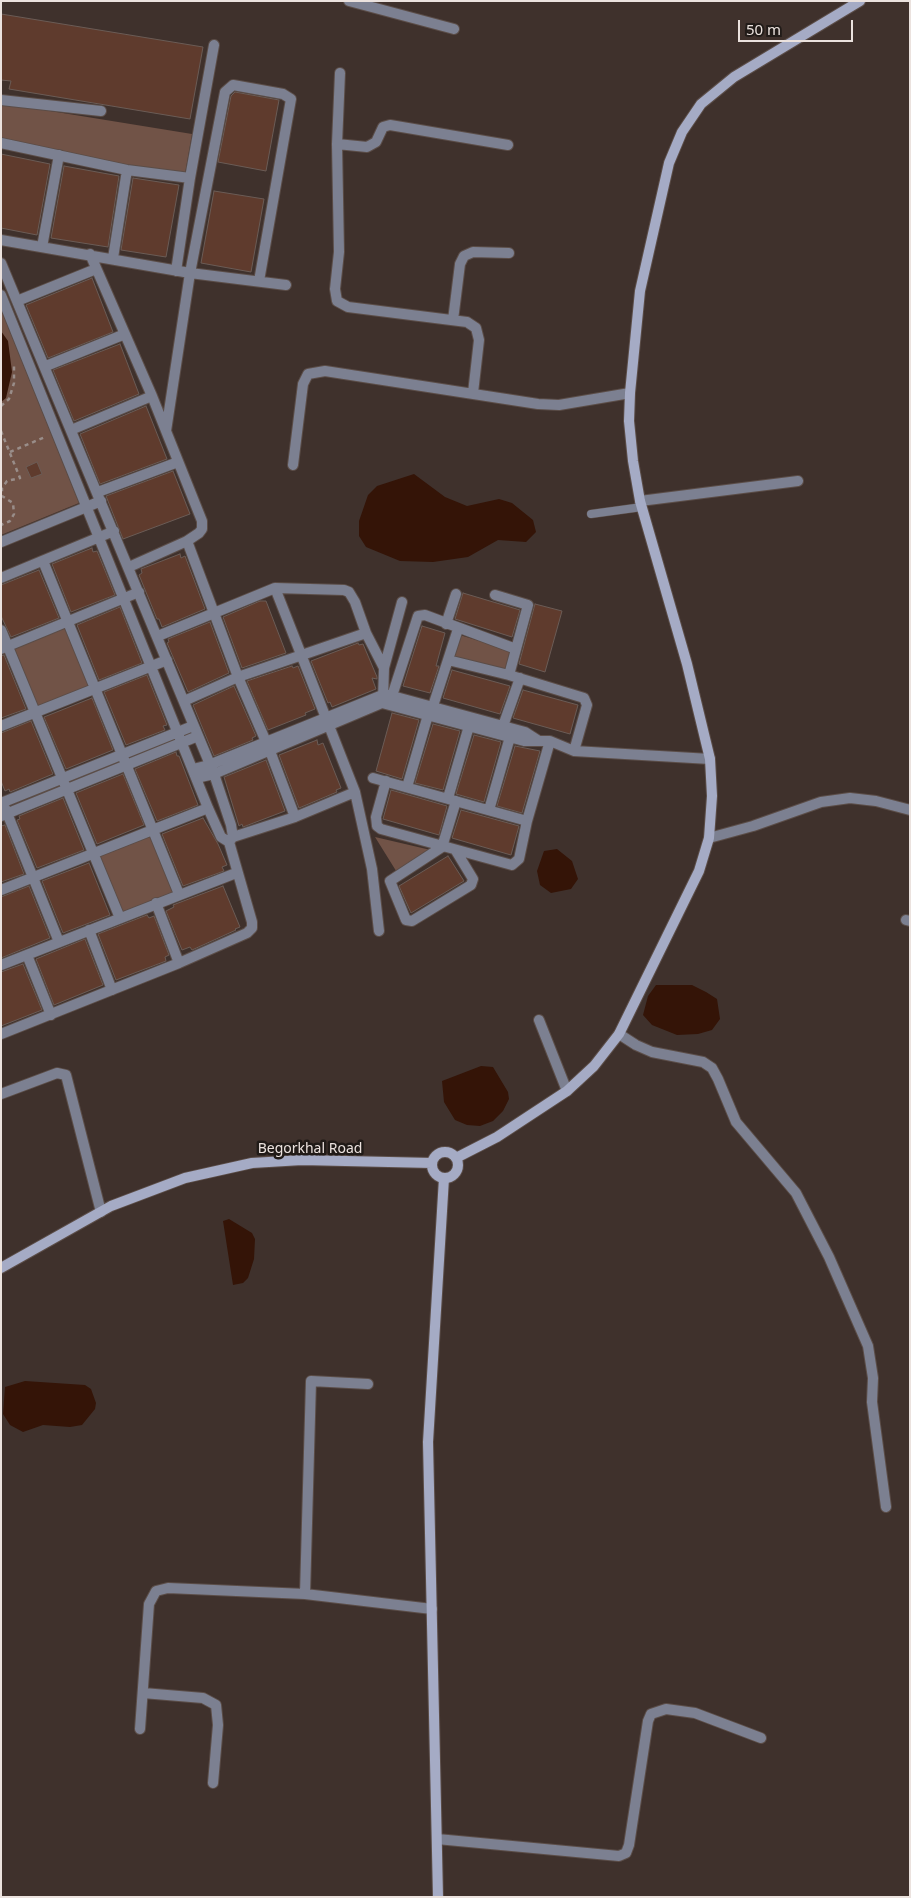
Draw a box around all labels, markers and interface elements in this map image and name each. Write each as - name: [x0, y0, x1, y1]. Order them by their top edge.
- scale bar: [741, 10, 856, 42]
- text: 50 m: [746, 19, 781, 39]
- street label: Begorkhal Road: [258, 1141, 362, 1157]

